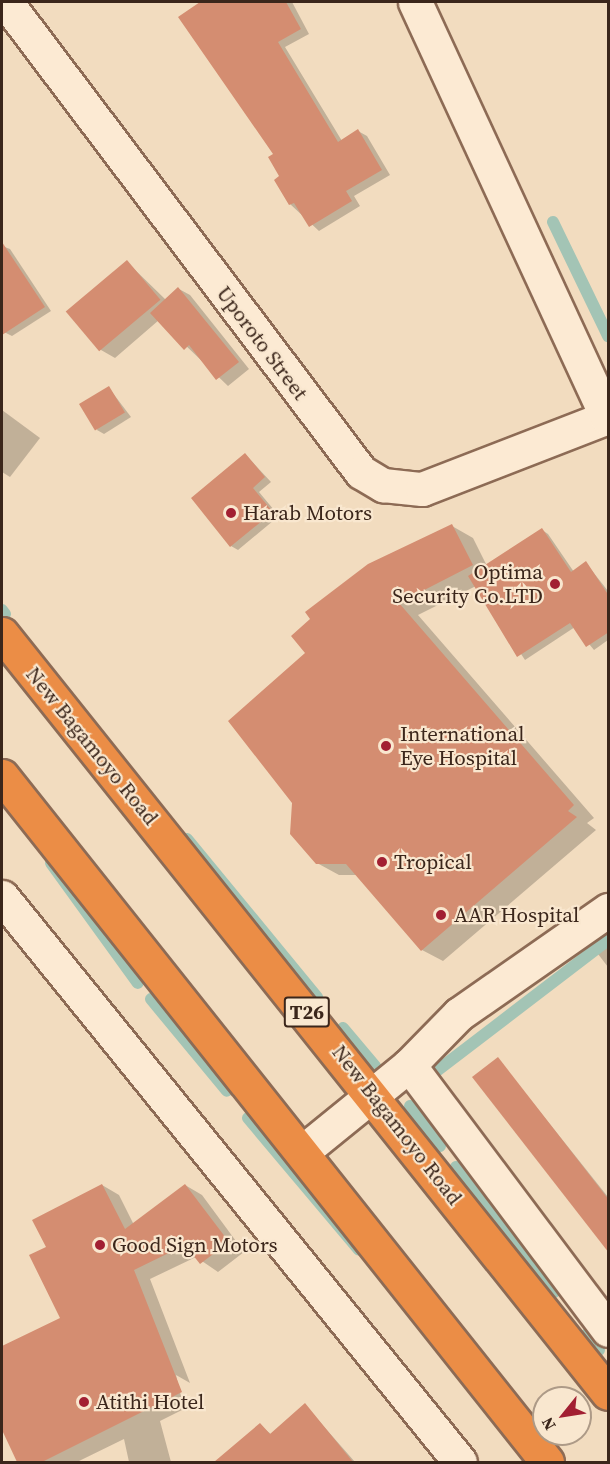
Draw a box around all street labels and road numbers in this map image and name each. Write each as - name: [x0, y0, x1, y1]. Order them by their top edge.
- street label: Uporoto Street: [211, 281, 313, 405]
- street label: New Bagamoyo Road: [21, 662, 163, 830]
- road number: T26: [283, 995, 331, 1029]
- street label: New Bagamoyo Road: [327, 1040, 467, 1210]

